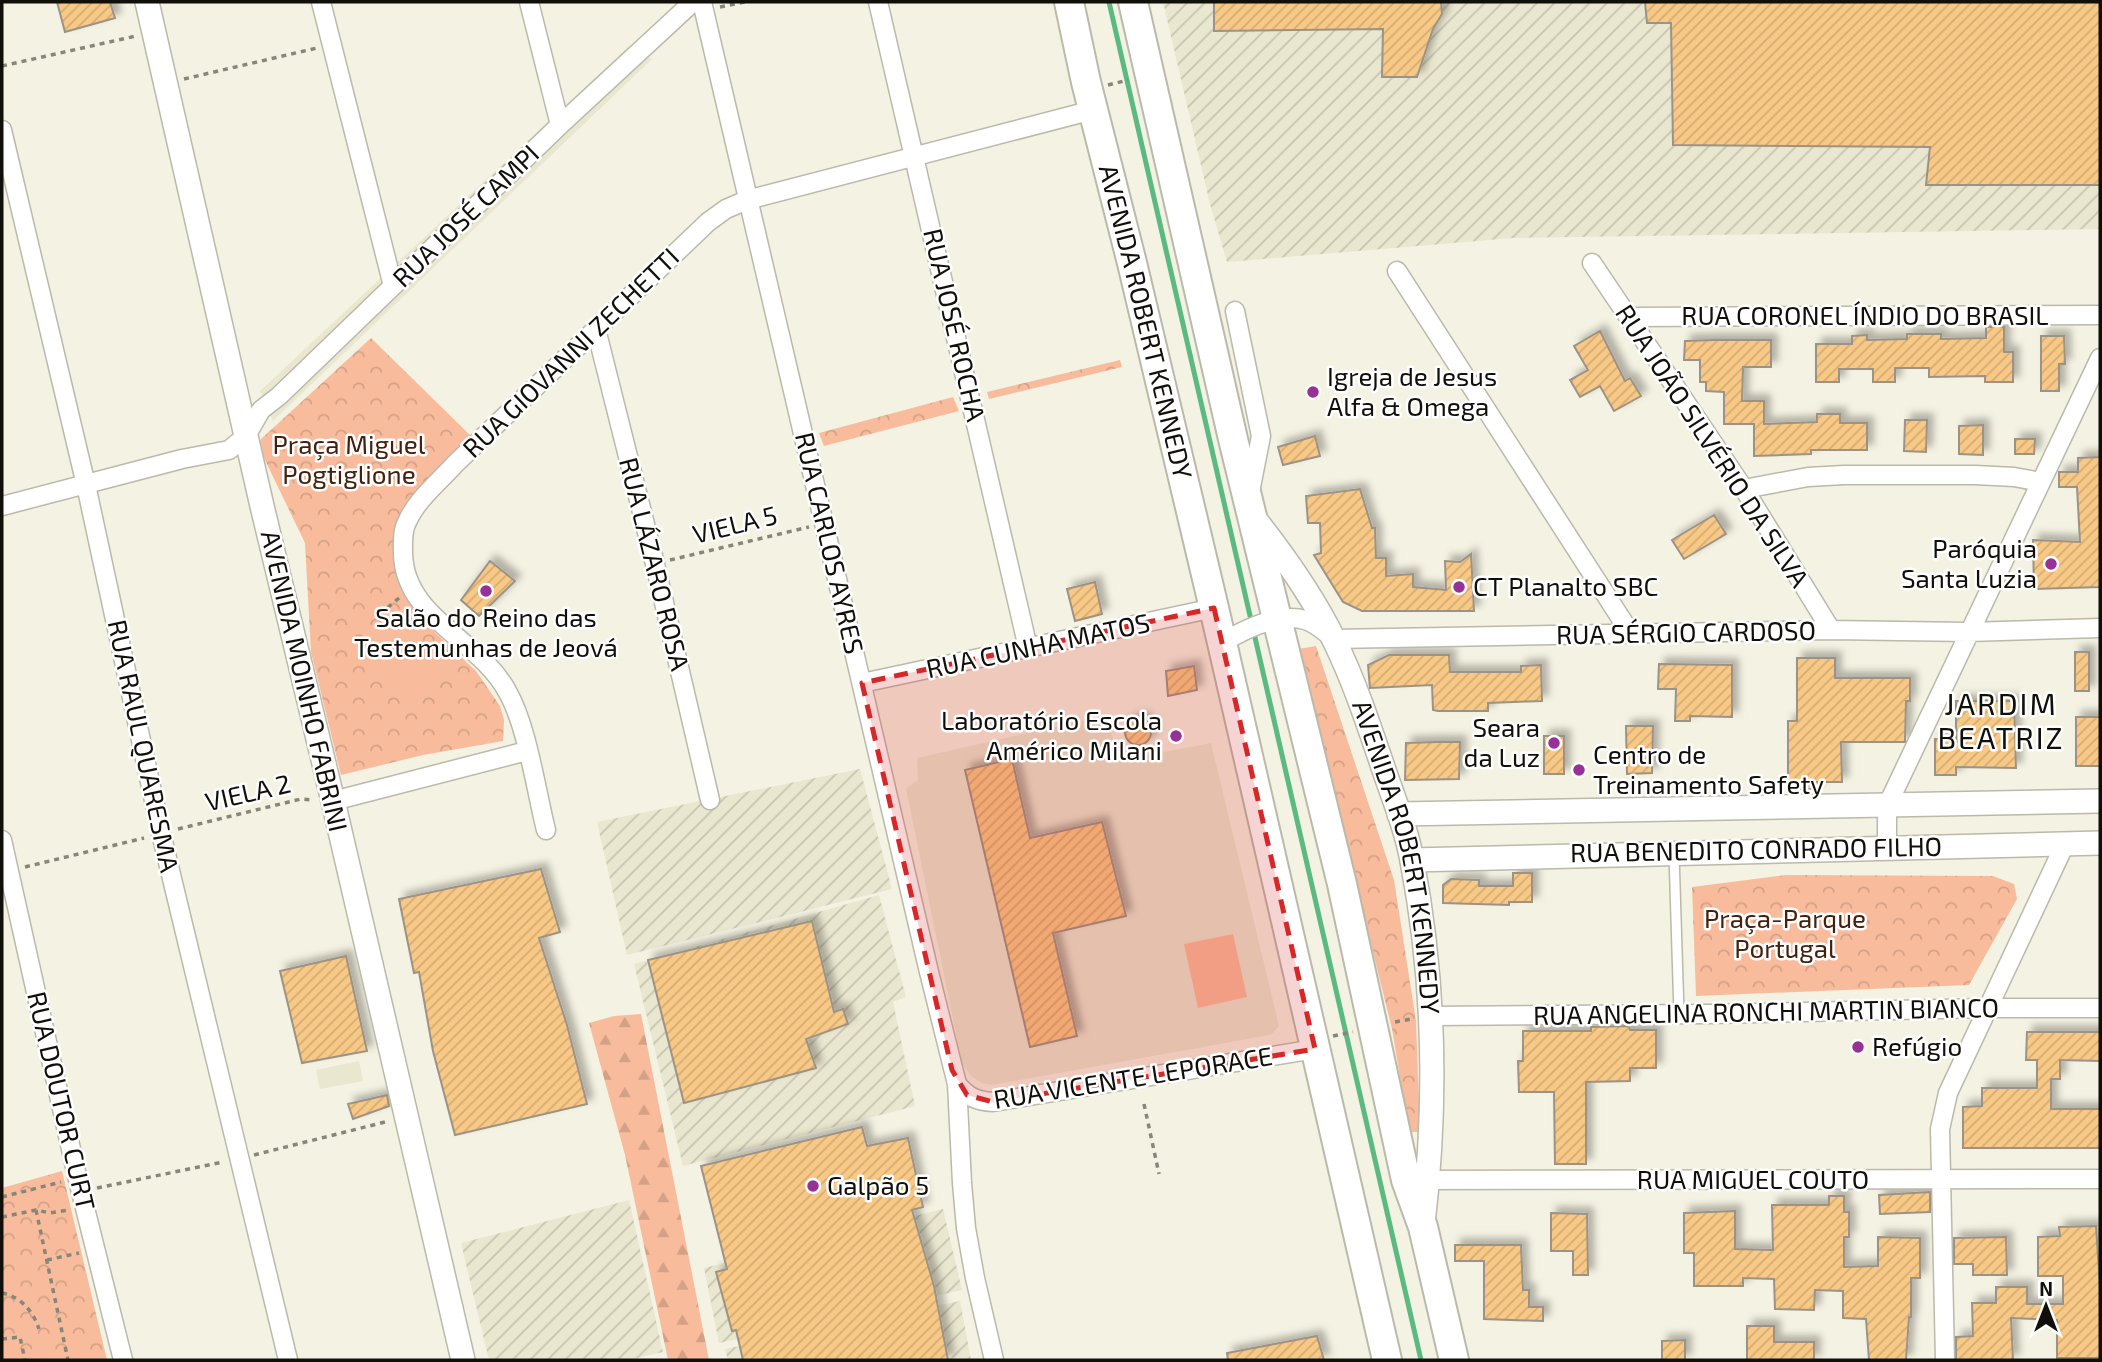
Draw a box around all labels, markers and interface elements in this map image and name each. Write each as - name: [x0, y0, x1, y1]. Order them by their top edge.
- street label: RUA JOSÉ CAMPI: [385, 137, 545, 292]
- street label: AVENIDA ROBERT KENNEDY: [1094, 161, 1200, 482]
- street label: RUA JOSÉ ROCHA: [918, 225, 993, 424]
- street label: RUA GIOVANNI ZECHETTI: [456, 241, 684, 463]
- street label: RUA JOÃO SILVÉRIO DA SILVA: [1610, 298, 1816, 592]
- street label: RUA CORONEL ÍNDIO DO BRASIL: [1681, 299, 2049, 330]
- place label: Igreja de Jesus Alfa & Omega: [1327, 360, 1497, 421]
- marker: Igreja de Jesus Alfa & Omega: [1305, 384, 1321, 400]
- park label: Praça Miguel Pogtiglione: [272, 428, 426, 489]
- street label: RUA CARLOS AYRES: [790, 429, 871, 657]
- street label: RUA LÁZARO ROSA: [614, 454, 697, 673]
- street label: VIELA 5: [689, 498, 780, 549]
- street label: AVENIDA MOINHO FABRINI: [256, 527, 355, 834]
- place label: Paróquia Santa Luzia: [1901, 532, 2037, 593]
- marker: Paróquia Santa Luzia: [2043, 556, 2059, 572]
- place label: CT Planalto SBC: [1473, 570, 1658, 601]
- marker: CT Planalto SBC: [1451, 579, 1467, 595]
- marker: Salão do Reino das Testemunhas de Jeová: [478, 583, 494, 599]
- place label: Salão do Reino das Testemunhas de Jeová: [354, 601, 618, 662]
- street label: RUA CUNHA MATOS: [923, 606, 1152, 683]
- street label: RUA SÉRGIO CARDOSO: [1556, 614, 1816, 649]
- street label: RUA RAUL QUARESMA: [103, 616, 186, 875]
- district label: JARDIM BEATRIZ: [1937, 685, 2065, 755]
- street label: AVENIDA ROBERT KENNEDY: [1347, 695, 1447, 1015]
- place label: Laboratório Escola Américo Milani: [941, 704, 1162, 765]
- place label: Seara da Luz: [1464, 711, 1540, 772]
- marker: Laboratório Escola Américo Milani: [1168, 728, 1184, 744]
- marker: Seara da Luz: [1546, 735, 1562, 751]
- place label: Centro de Treinamento Safety: [1593, 738, 1824, 799]
- marker: Centro de Treinamento Safety: [1571, 762, 1587, 778]
- street label: VIELA 2: [202, 767, 293, 816]
- street label: RUA BENEDITO CONRADO FILHO: [1570, 830, 1942, 867]
- park label: Praça-Parque Portugal: [1704, 902, 1866, 963]
- street label: RUA DOUTOR CURT: [22, 988, 103, 1213]
- street label: RUA ANGELINA RONCHI MARTIN BIANCO: [1533, 991, 1999, 1030]
- place label: Refúgio: [1872, 1030, 1962, 1061]
- street label: RUA VICENTE LEPORACE: [991, 1039, 1274, 1114]
- marker: Refúgio: [1850, 1039, 1866, 1055]
- street label: RUA MIGUEL COUTO: [1637, 1163, 1869, 1194]
- place label: Galpão 5: [827, 1169, 929, 1200]
- marker: Galpão 5: [805, 1178, 821, 1194]
- north arrow: [2011, 1271, 2081, 1341]
- text: N: [2039, 1277, 2053, 1300]

